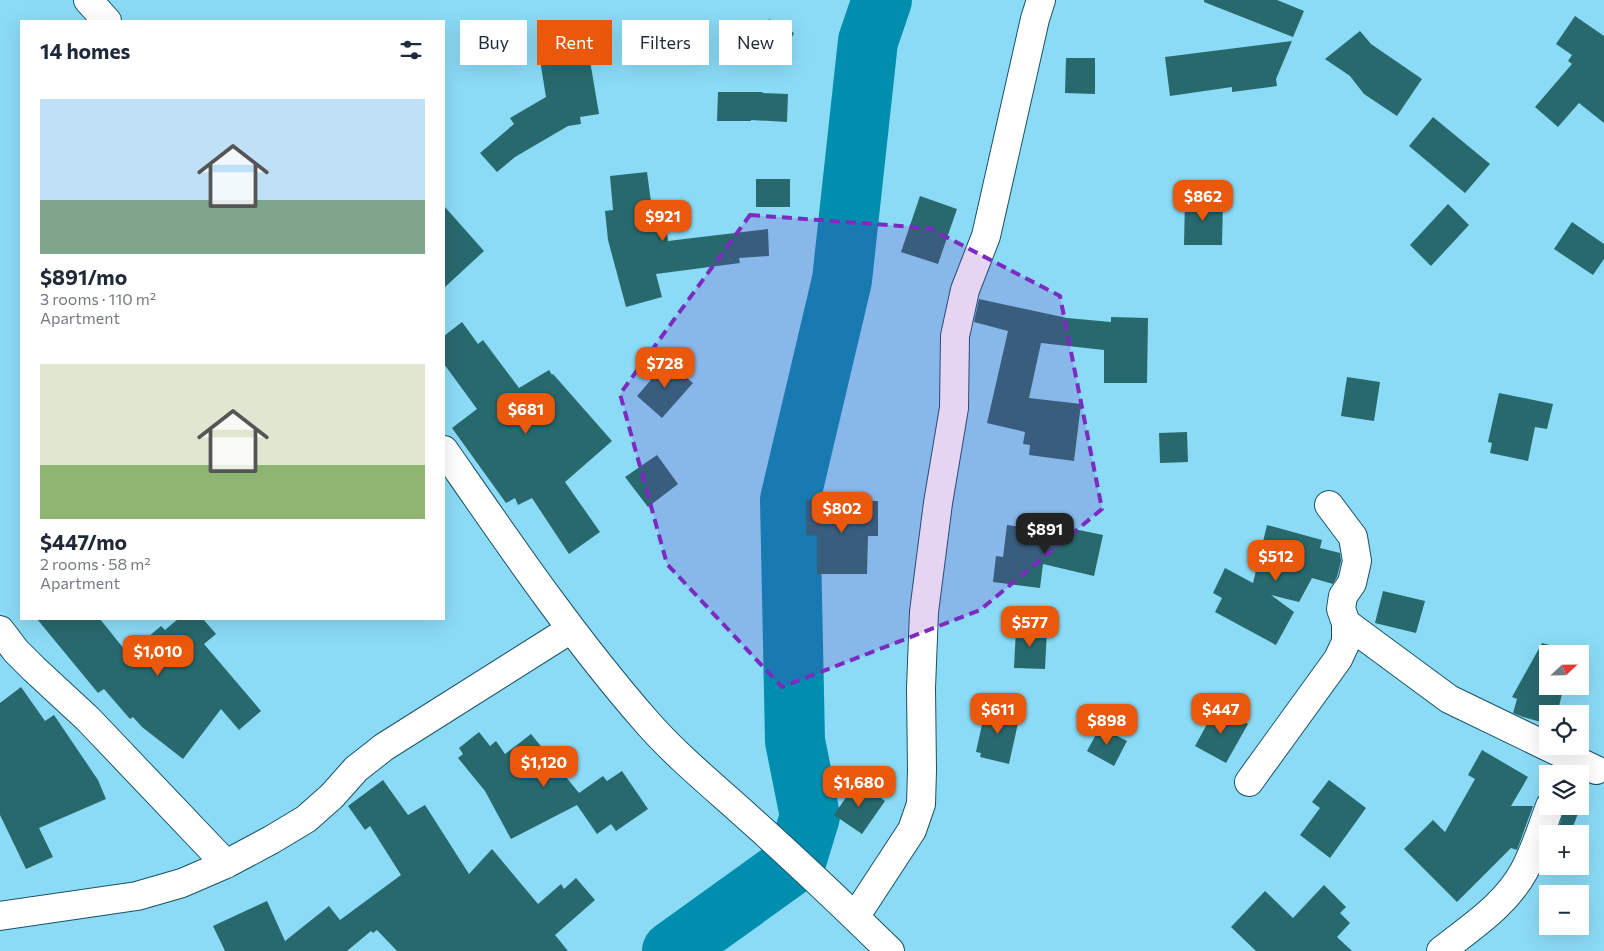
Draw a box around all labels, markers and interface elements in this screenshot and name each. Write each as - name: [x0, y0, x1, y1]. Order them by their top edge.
- chip: Buy: [460, 20, 527, 65]
- chip: Rent: [537, 20, 612, 65]
- chip: Filters: [622, 20, 709, 65]
- chip: New: [719, 20, 792, 65]
- icon: filters: [397, 36, 425, 64]
- text: 14 homes: [40, 38, 130, 63]
- icon: home: [188, 131, 278, 221]
- pin: $862: [1173, 180, 1233, 222]
- text: $862: [1184, 186, 1222, 205]
- pin: $921: [633, 200, 693, 242]
- text: $921: [645, 206, 681, 225]
- text: $891/mo: [40, 264, 127, 289]
- text: 3 rooms · 110 m²: [40, 289, 156, 308]
- text: Apartment: [40, 308, 120, 327]
- pin: $728: [635, 346, 695, 389]
- text: $728: [647, 353, 683, 372]
- pin: $681: [496, 392, 556, 435]
- icon: home: [188, 396, 278, 486]
- text: $681: [508, 399, 544, 418]
- pin: $802: [812, 492, 872, 534]
- text: $802: [823, 498, 861, 517]
- pin: $891: [1015, 512, 1075, 555]
- text: $891: [1027, 519, 1063, 538]
- text: $447/mo: [40, 529, 127, 554]
- pin: $512: [1246, 540, 1306, 582]
- text: $512: [1259, 546, 1293, 565]
- text: 2 rooms · 58 m²: [40, 554, 151, 573]
- text: Apartment: [40, 573, 120, 592]
- pin: $577: [1000, 606, 1060, 648]
- text: $577: [1012, 612, 1048, 631]
- pin: $1,010: [117, 634, 199, 677]
- text: $1,010: [134, 641, 182, 660]
- north arrow: [1539, 645, 1589, 695]
- map controls: [1539, 645, 1589, 935]
- pin: $611: [968, 692, 1028, 735]
- pin: $447: [1191, 692, 1251, 735]
- text: $611: [981, 699, 1015, 718]
- text: $447: [1202, 699, 1240, 718]
- pin: $898: [1077, 704, 1137, 746]
- button: locate: [1539, 705, 1589, 755]
- text: $898: [1088, 710, 1126, 729]
- pin: $1,120: [503, 746, 585, 788]
- text: $1,120: [521, 752, 567, 771]
- button: layers: [1539, 765, 1589, 815]
- pin: $1,680: [818, 766, 900, 808]
- text: $1,680: [834, 772, 884, 791]
- button: +: [1539, 825, 1589, 875]
- button: −: [1539, 885, 1589, 935]

